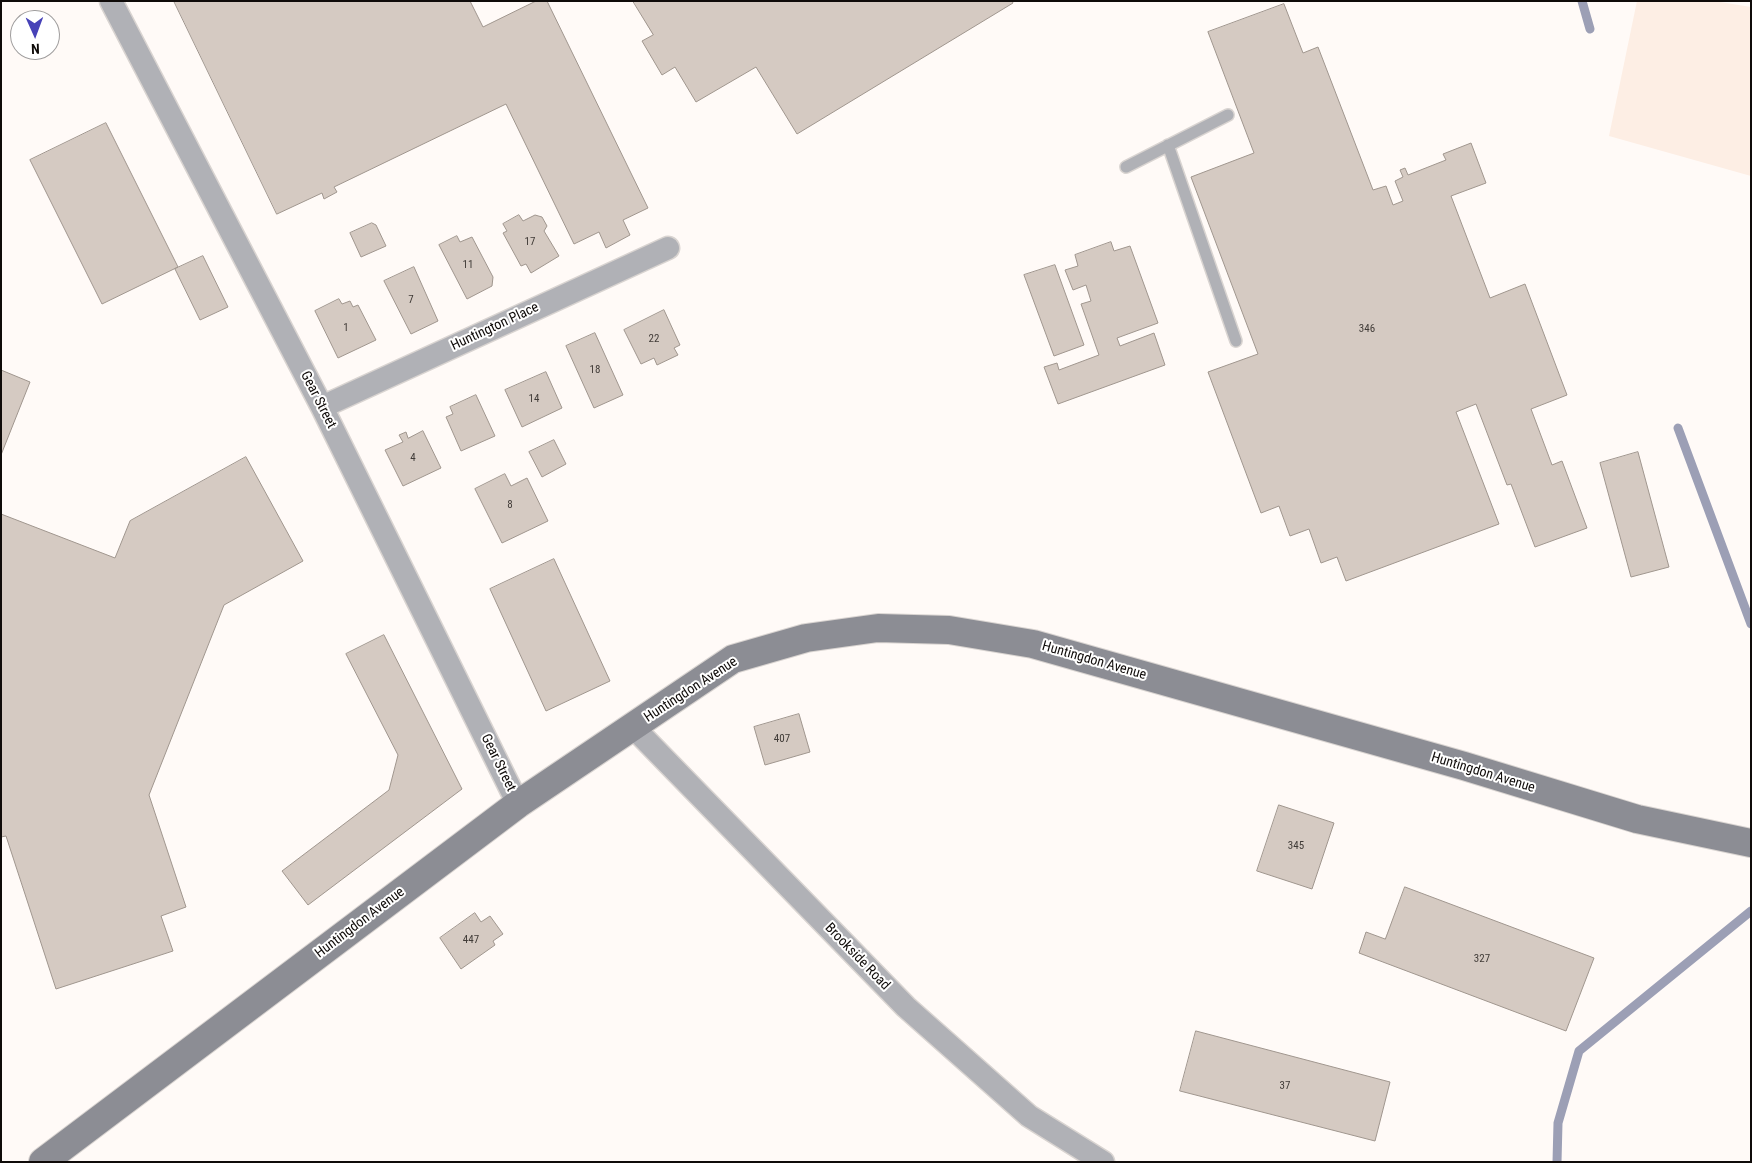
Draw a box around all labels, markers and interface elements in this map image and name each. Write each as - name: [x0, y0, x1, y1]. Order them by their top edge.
- north arrow: [10, 10, 60, 60]
- text: N: [31, 41, 40, 57]
- house number: 17: [525, 235, 535, 249]
- house number: 11: [463, 258, 473, 272]
- house number: 7: [408, 293, 414, 307]
- street label: Huntington Place: [448, 299, 542, 355]
- house number: 1: [343, 321, 349, 335]
- house number: 346: [1359, 322, 1375, 336]
- house number: 22: [649, 332, 659, 346]
- house number: 18: [590, 363, 600, 377]
- street label: Gear Street: [296, 369, 340, 431]
- house number: 14: [529, 392, 539, 406]
- house number: 4: [410, 451, 416, 465]
- house number: 8: [507, 498, 513, 512]
- street label: Huntingdon Avenue: [1040, 638, 1148, 684]
- street label: Huntingdon Avenue: [641, 654, 741, 726]
- street label: Gear Street: [477, 732, 519, 794]
- house number: 407: [774, 732, 790, 746]
- street label: Huntingdon Avenue: [1429, 749, 1537, 797]
- house number: 345: [1288, 839, 1304, 853]
- street label: Huntingdon Avenue: [312, 884, 408, 962]
- street label: Brookside Road: [821, 920, 893, 994]
- house number: 447: [463, 933, 479, 947]
- house number: 327: [1474, 952, 1490, 966]
- house number: 37: [1280, 1079, 1290, 1093]

